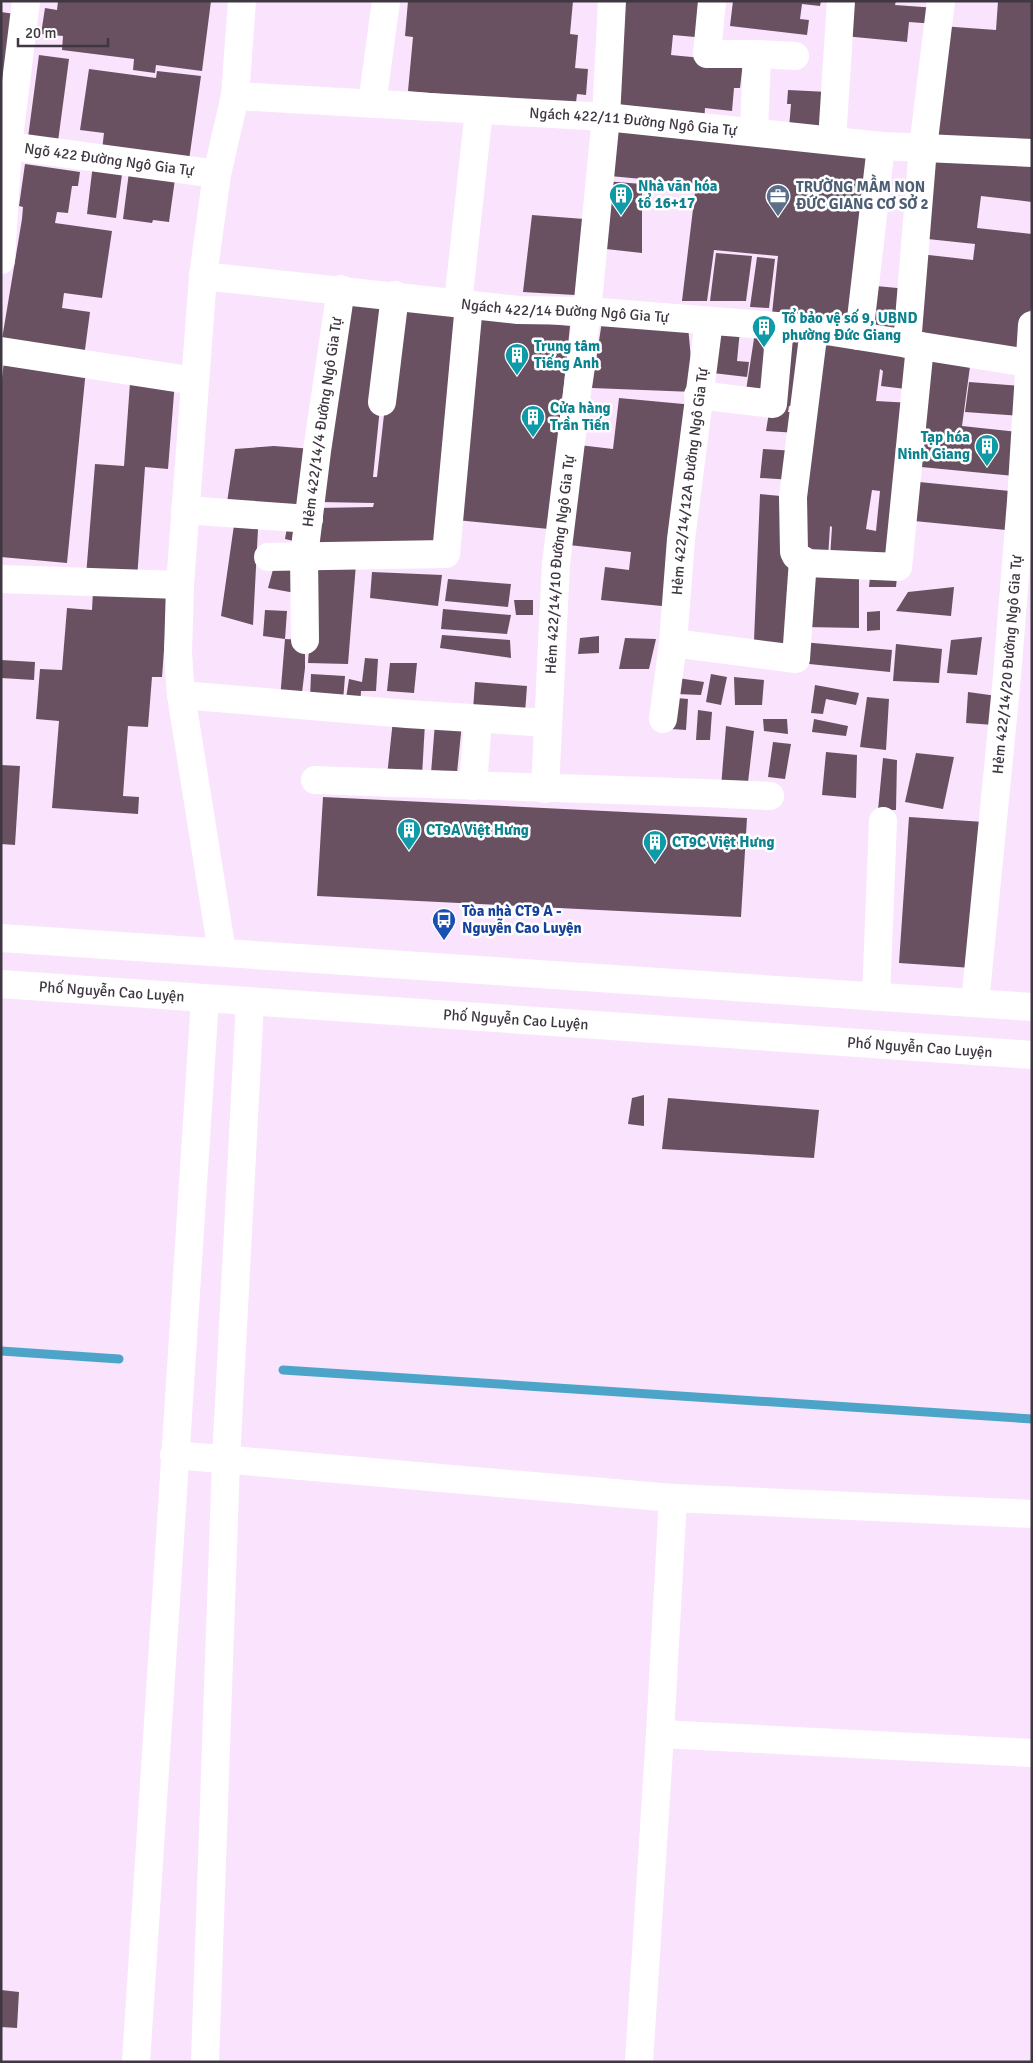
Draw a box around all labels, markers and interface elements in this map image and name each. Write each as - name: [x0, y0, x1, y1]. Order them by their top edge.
- scale bar: [18, 15, 108, 47]
- text: 20 m: [25, 24, 56, 42]
- street label: Ngách 422/11 Đường Ngô Gia Tự: [529, 104, 738, 140]
- street label: Ngõ 422 Đường Ngô Gia Tự: [23, 139, 195, 180]
- place label: TRƯỜNG MẦM NON ĐỨC GIANG CƠ SỞ 2: [796, 174, 929, 213]
- place label: Nhà văn hóa tổ 16+17: [637, 177, 718, 212]
- building icon: Nhà văn hóa tổ 16+17: [608, 182, 634, 216]
- office icon: TRƯỜNG MẦM NON ĐỨC GIANG CƠ SỞ 2: [765, 183, 791, 217]
- street label: Ngách 422/14 Đường Ngô Gia Tự: [460, 295, 670, 327]
- place label: Tổ bảo vệ số 9, UBND phường Đức Giang: [782, 307, 917, 344]
- building icon: Tổ bảo vệ số 9, UBND phường Đức Giang: [751, 314, 777, 348]
- street label: Hẻm 422/14/4 Đường Ngô Gia Tự: [299, 316, 346, 528]
- place label: Trung tâm Tiếng Anh: [534, 337, 600, 372]
- building icon: Trung tâm Tiếng Anh: [504, 342, 530, 376]
- street label: Hẻm 422/14/12A Đường Ngô Gia Tự: [668, 366, 712, 596]
- place label: Cửa hàng Trần Tiến: [550, 399, 611, 434]
- building icon: Cửa hàng Trần Tiến: [520, 404, 546, 438]
- place label: Tạp hóa Ninh Giang: [897, 428, 970, 463]
- building icon: Tạp hóa Ninh Giang: [974, 433, 1000, 467]
- street label: Hẻm 422/14/10 Đường Ngô Gia Tự: [542, 454, 578, 674]
- street label: Hẻm 422/14/20 Đường Ngô Gia Tự: [988, 554, 1026, 775]
- building icon: CT9A Việt Hưng: [396, 817, 422, 851]
- place label: CT9A Việt Hưng: [426, 821, 529, 839]
- building icon: CT9C Việt Hưng: [642, 829, 668, 863]
- place label: CT9C Việt Hưng: [672, 833, 774, 851]
- place label: Tòa nhà CT9 A - Nguyễn Cao Luyện: [462, 902, 582, 937]
- bus stop icon: Tòa nhà CT9 A - Nguyễn Cao Luyện: [431, 907, 457, 941]
- street label: Phố Nguyễn Cao Luyện: [38, 978, 185, 1006]
- street label: Phố Nguyễn Cao Luyện: [442, 1005, 589, 1033]
- street label: Phố Nguyễn Cao Luyện: [846, 1033, 993, 1061]

